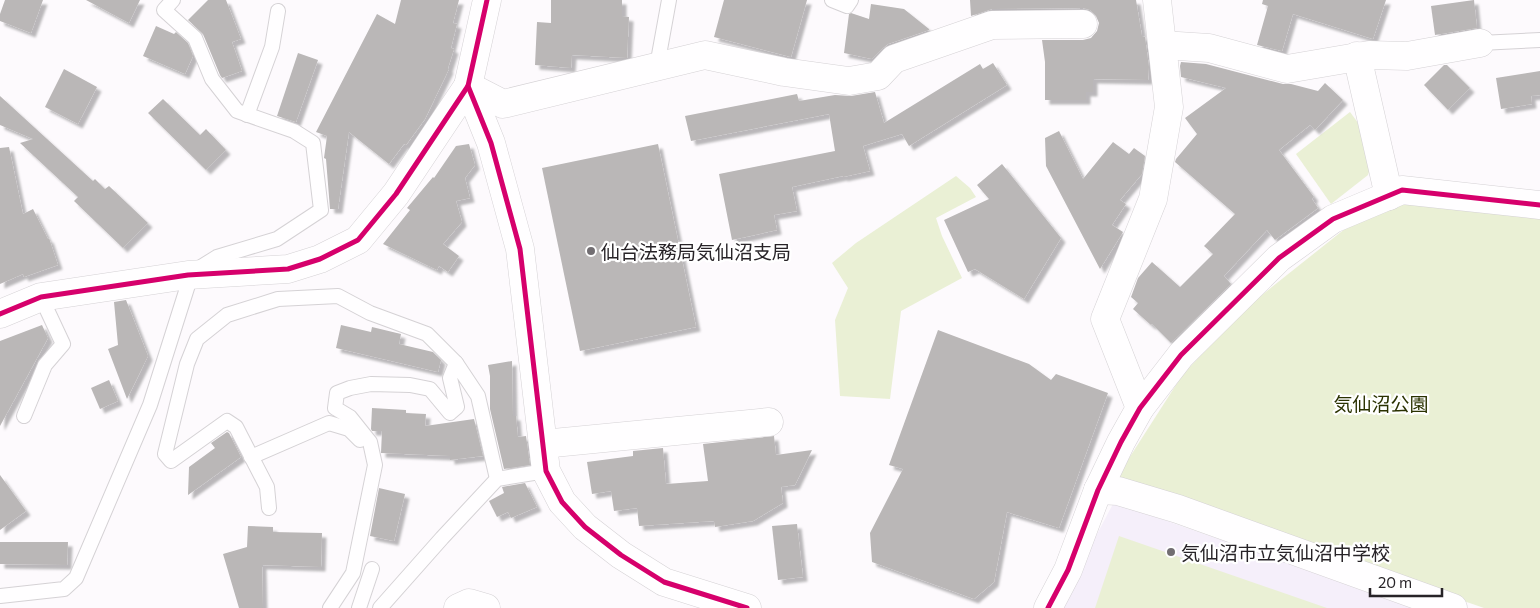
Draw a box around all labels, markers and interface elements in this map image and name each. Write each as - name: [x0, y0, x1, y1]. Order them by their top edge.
- place label: 仙台法務局気仙沼支局: [601, 240, 791, 263]
- marker: 仙台法務局気仙沼支局: [585, 245, 597, 257]
- park label: 気仙沼公園: [1333, 392, 1429, 415]
- place label: 気仙沼市立気仙沼中学校: [1181, 541, 1390, 564]
- marker: 気仙沼市立気仙沼中学校: [1165, 546, 1177, 558]
- scale bar: [1370, 566, 1442, 598]
- text: 20 m: [1378, 573, 1412, 591]

